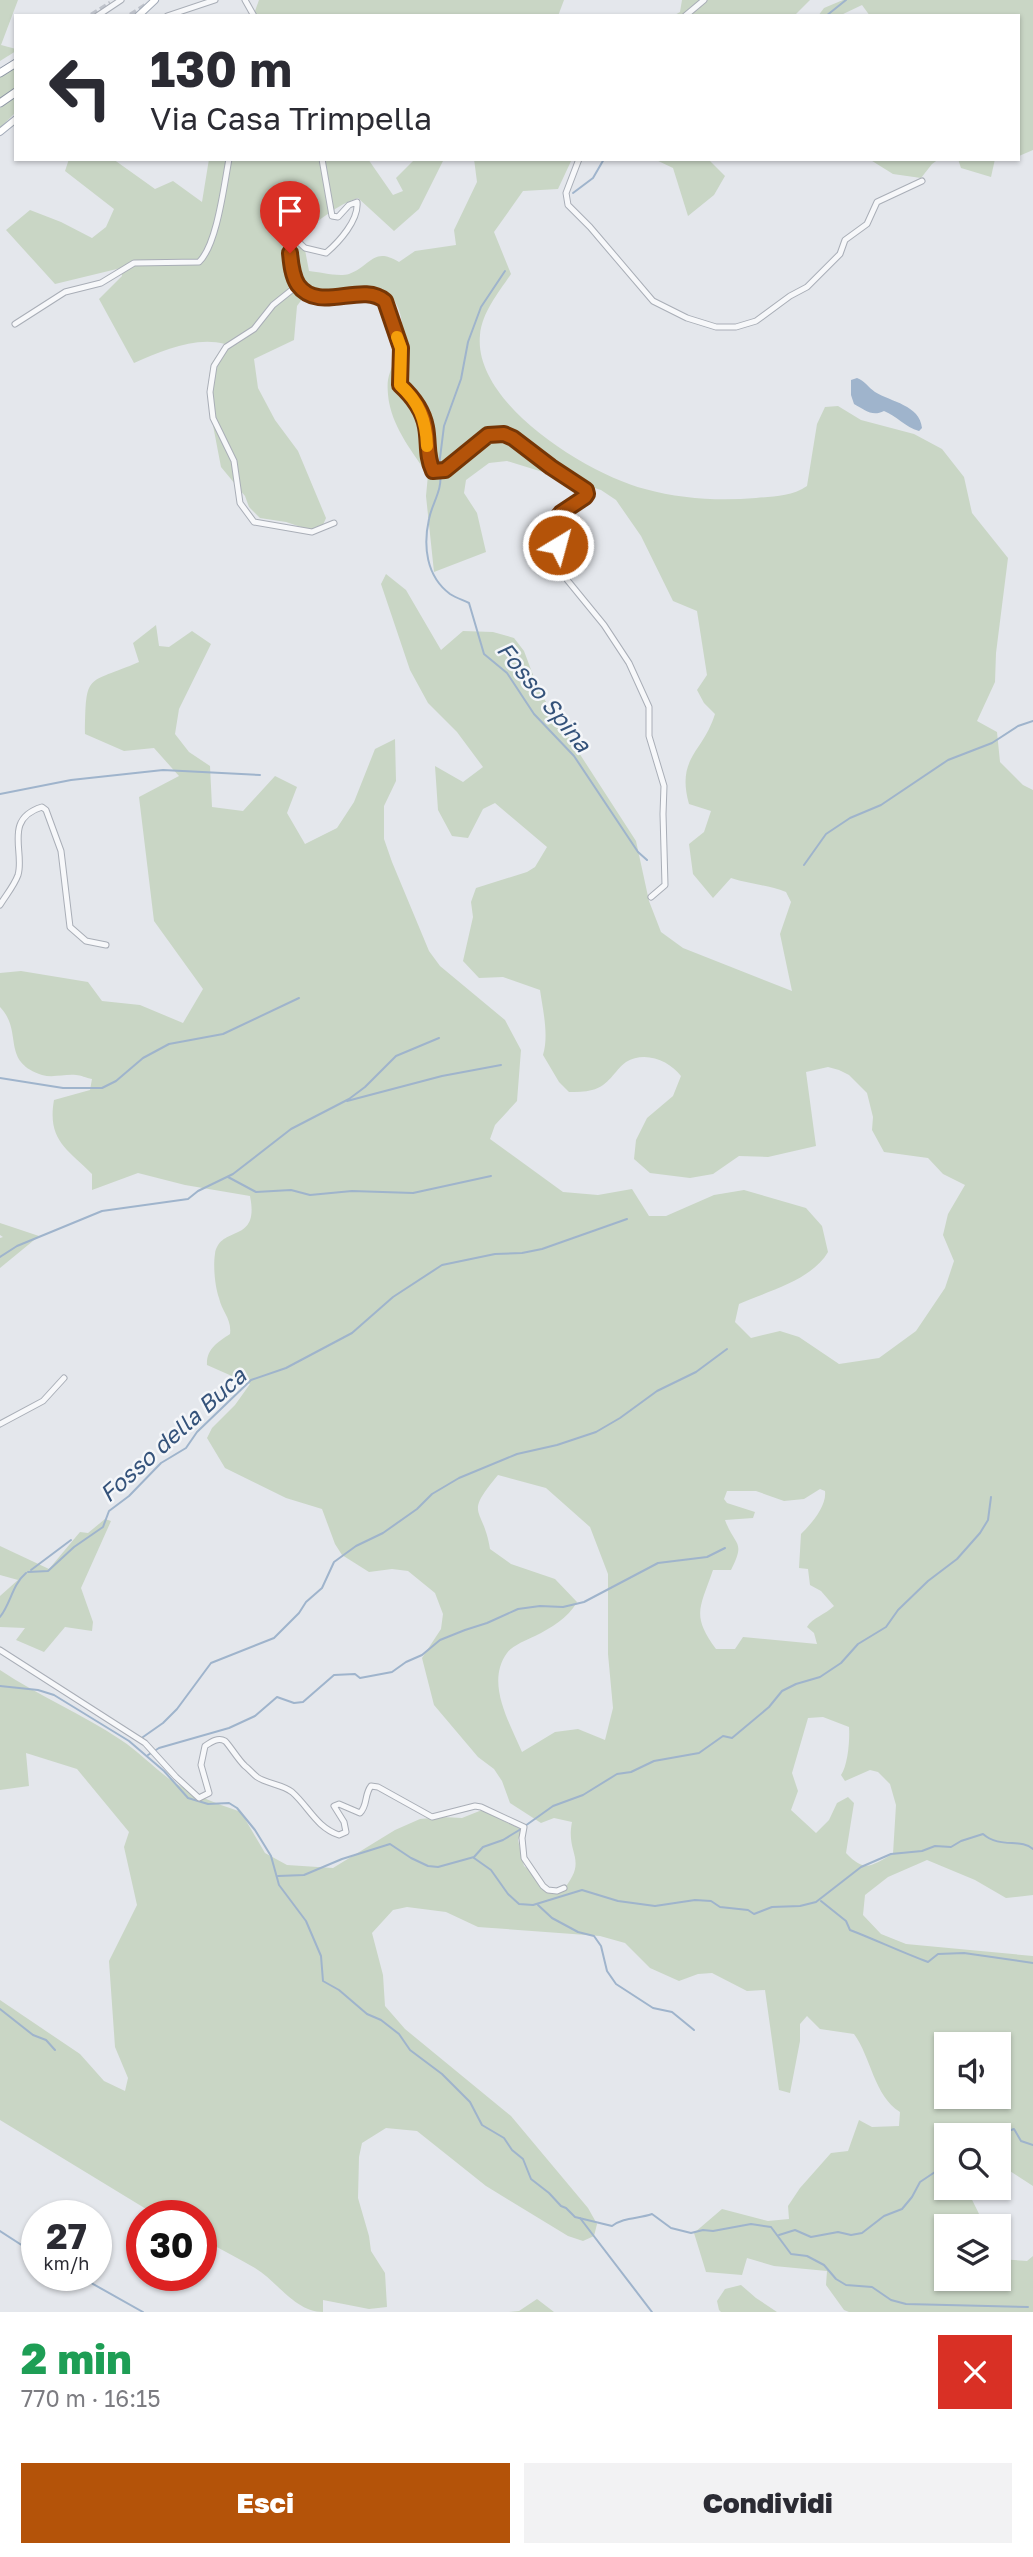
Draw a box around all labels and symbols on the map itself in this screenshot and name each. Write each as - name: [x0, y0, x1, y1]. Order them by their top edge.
- pin: [260, 181, 320, 253]
- position arrow: [521, 508, 595, 582]
- water label: Fosso Spina: [492, 636, 598, 758]
- water label: Fosso della Buca: [93, 1361, 252, 1507]
- speed limit sign: 30: [126, 2200, 217, 2291]

